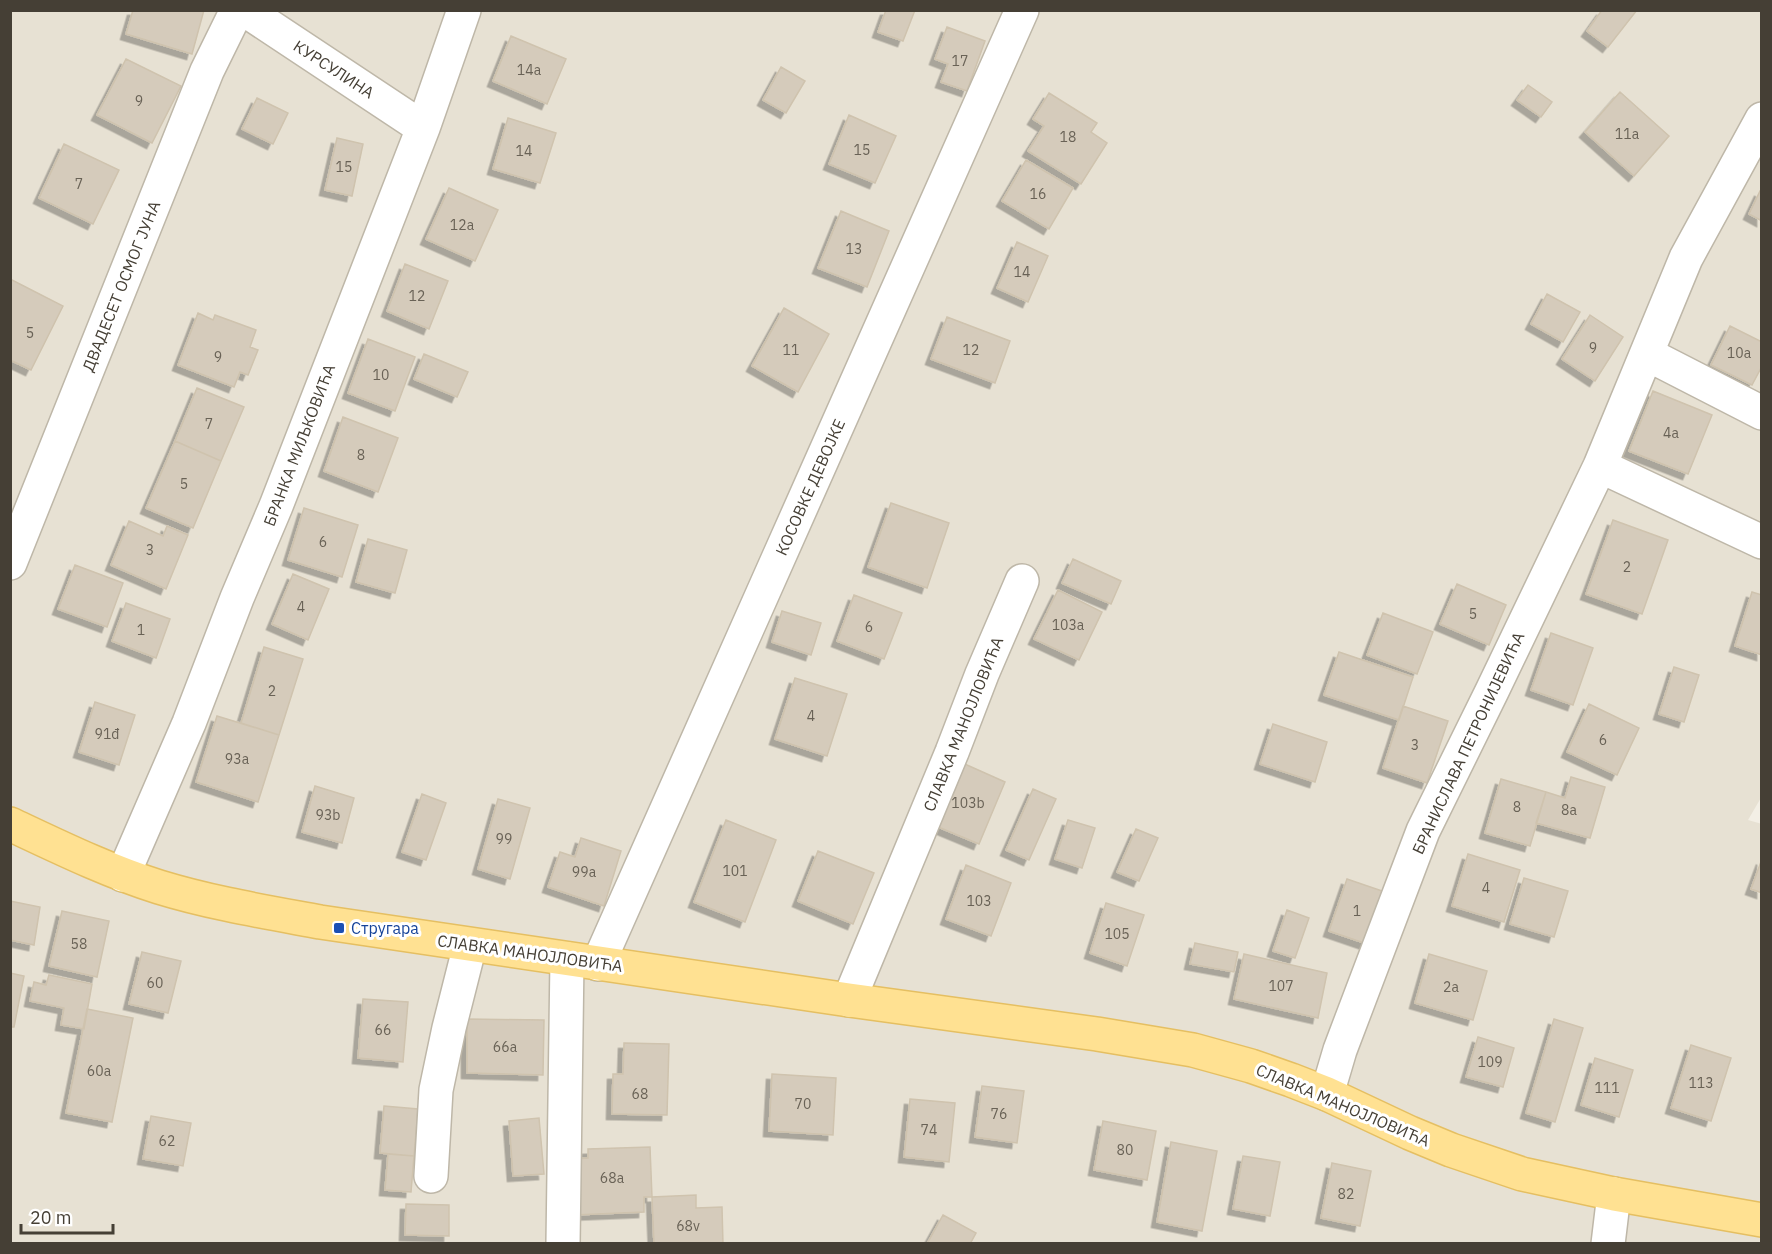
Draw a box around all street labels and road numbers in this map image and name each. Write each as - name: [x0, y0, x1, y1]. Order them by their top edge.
- street label: КУРСУЛИНА: [290, 35, 378, 103]
- street label: ДВАДЕСЕТ ОСМОГ ЈУНА: [78, 198, 164, 374]
- street label: БРАНКА МИЉКОВИЋА: [259, 361, 339, 529]
- street label: КОСОВКЕ ДЕВОЈКЕ: [771, 416, 849, 558]
- street label: БРАНИСЛАВА ПЕТРОНИЈЕВИЋА: [1408, 629, 1528, 857]
- street label: СЛАВКА МАНОЈЛОВИЋА: [919, 634, 1007, 814]
- street label: СЛАВКА МАНОЈЛОВИЋА: [436, 930, 624, 976]
- street label: СЛАВКА МАНОЈЛОВИЋА: [1253, 1059, 1433, 1151]

